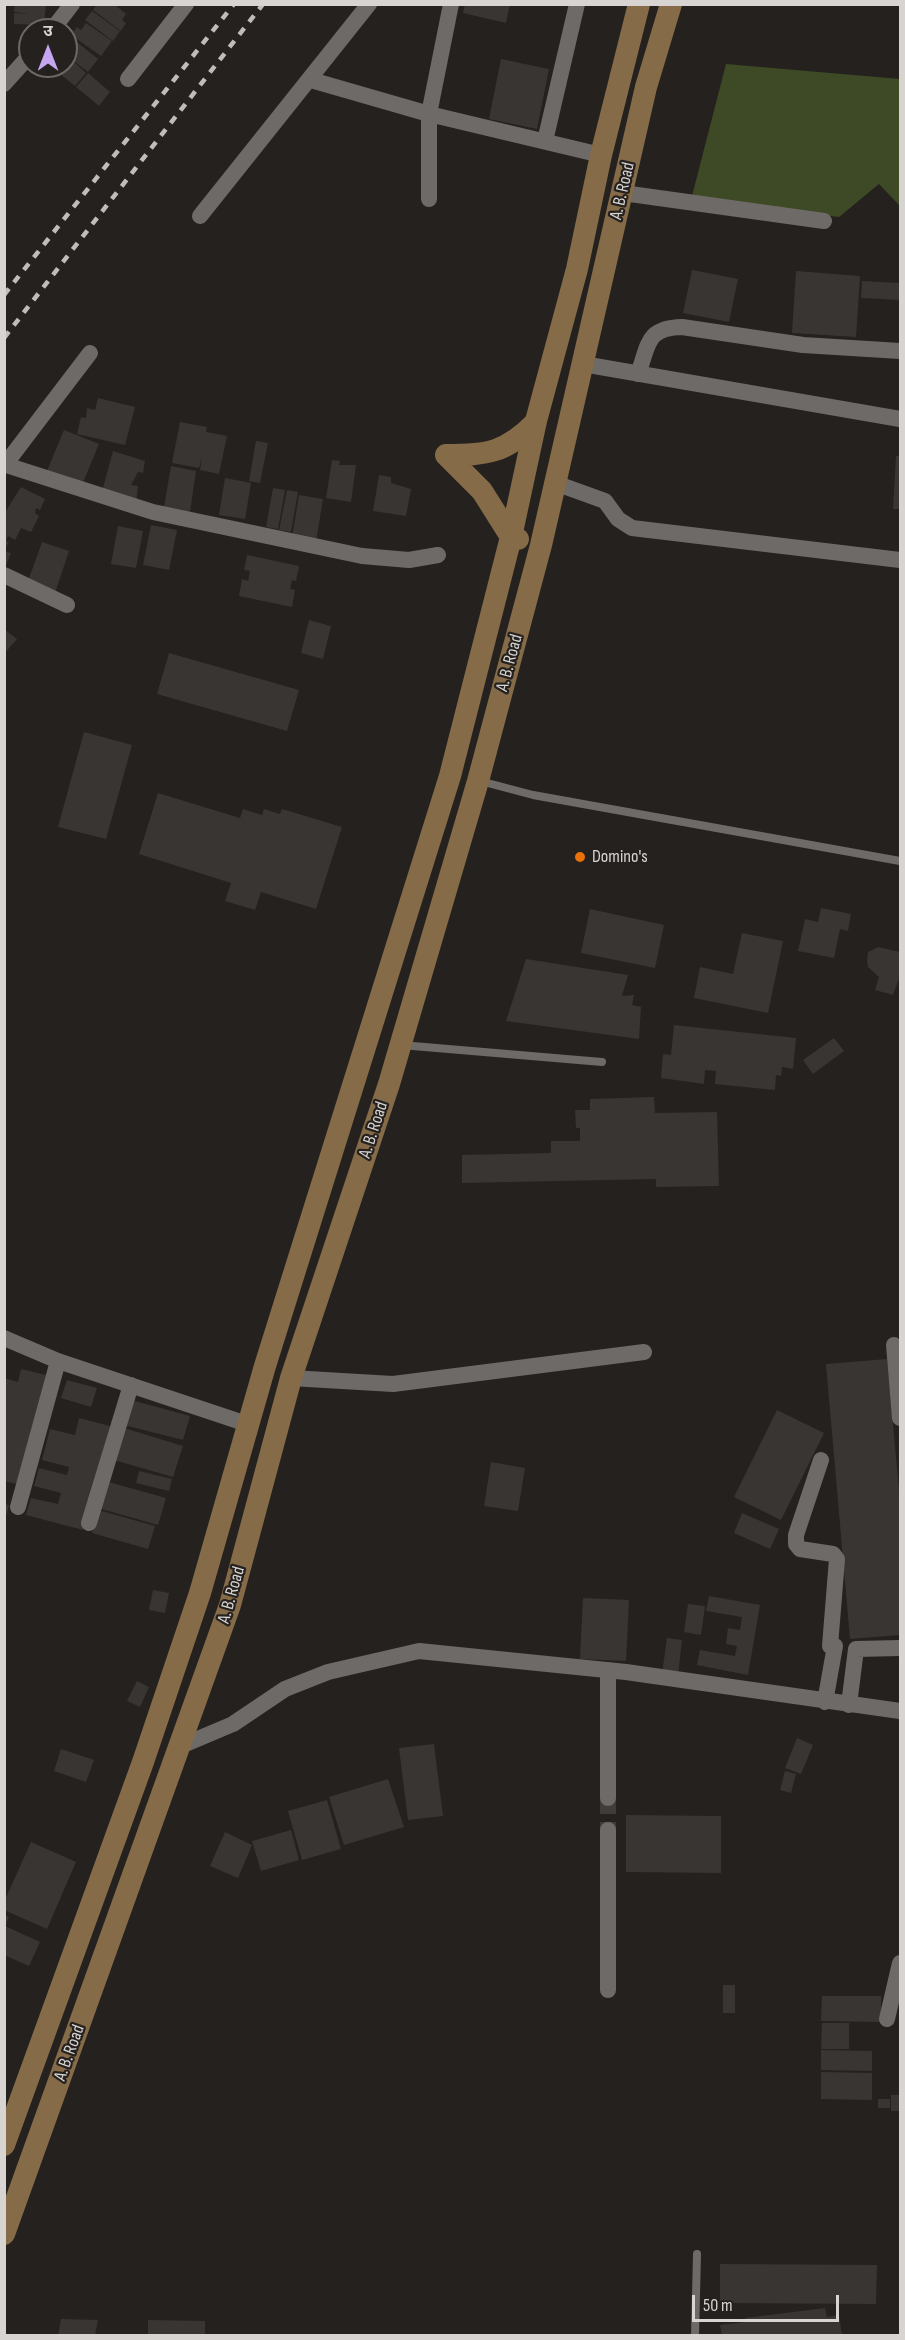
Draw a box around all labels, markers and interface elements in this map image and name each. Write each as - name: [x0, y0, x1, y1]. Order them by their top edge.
- north arrow: [18, 18, 78, 78]
- text: उ: [43, 22, 53, 41]
- street label: A. B. Road: [606, 160, 640, 222]
- street label: A. B. Road: [492, 632, 528, 694]
- place label: Domino's: [592, 846, 648, 868]
- marker: Domino's: [573, 850, 587, 864]
- street label: A. B. Road: [355, 1099, 393, 1161]
- street label: A. B. Road: [214, 1564, 250, 1626]
- street label: A. B. Road: [50, 2022, 90, 2084]
- scale bar: [695, 2283, 842, 2321]
- text: 50 m: [703, 2295, 733, 2316]

